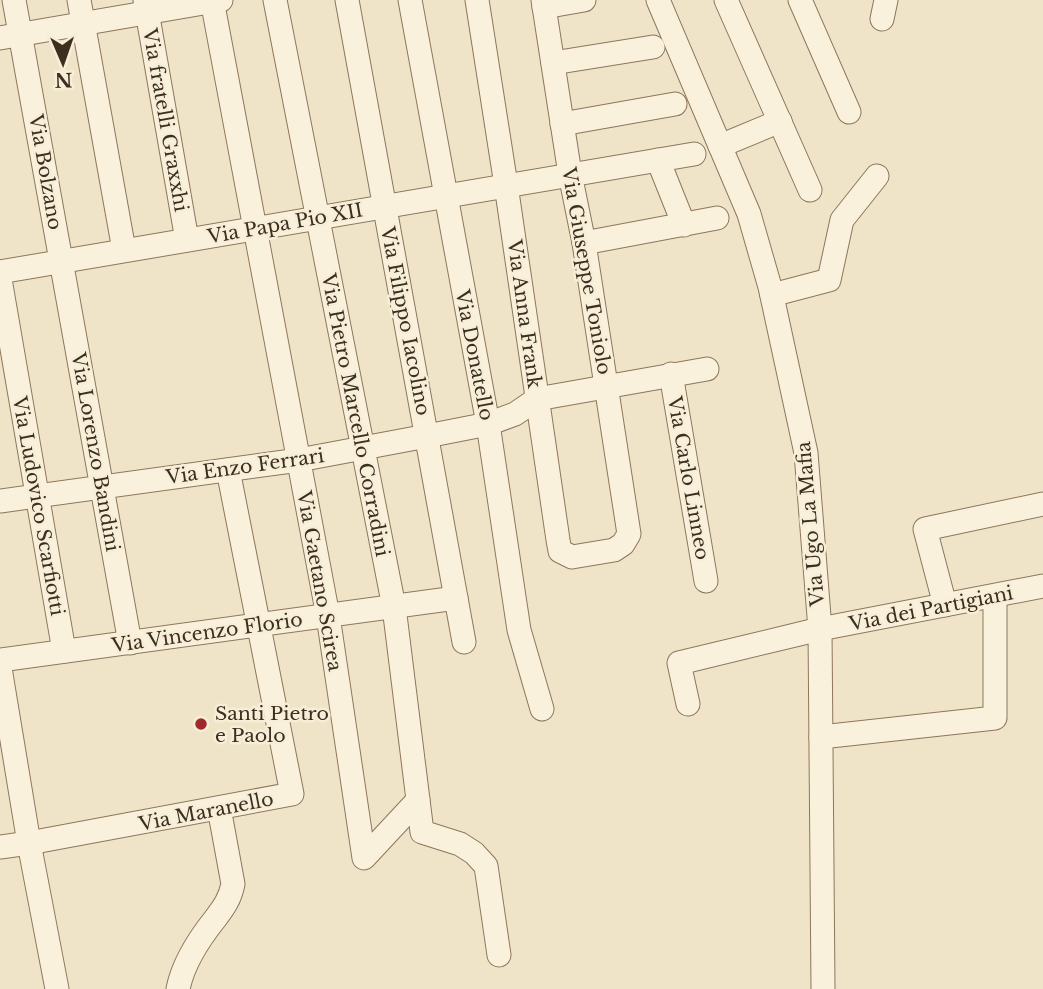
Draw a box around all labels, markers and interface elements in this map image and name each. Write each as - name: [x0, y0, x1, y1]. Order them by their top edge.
- street label: Via fratelli Graxxhi: [138, 26, 193, 214]
- north arrow: [28, 28, 98, 98]
- text: N: [54, 68, 73, 91]
- street label: Via Bolzano: [24, 112, 67, 232]
- street label: Via Giuseppe Toniolo: [557, 165, 616, 376]
- street label: Via Papa Pio XII: [205, 198, 365, 249]
- street label: Via Filippo Iacolino: [376, 224, 435, 417]
- street label: Via Anna Frank: [503, 237, 546, 390]
- street label: Via Pietro Marcello Corradini: [317, 271, 394, 559]
- street label: Via Donatello: [450, 287, 498, 422]
- street label: Via Lorenzo Bandini: [67, 350, 124, 554]
- street label: Via Ludovico Scarfiotti: [8, 394, 69, 618]
- street label: Via Carlo Linneo: [663, 394, 714, 562]
- street label: Via Ugo La Mafia: [792, 440, 829, 608]
- street label: Via Enzo Ferrari: [164, 444, 326, 489]
- street label: Via Gaetano Scirea: [292, 488, 347, 674]
- street label: Via dei Partigiani: [846, 581, 1016, 636]
- street label: Via Vincenzo Florio: [109, 608, 304, 657]
- place label: Santi Pietro e Paolo: [215, 702, 329, 747]
- marker: Santi Pietro e Paolo: [193, 716, 209, 732]
- street label: Via Maranello: [136, 787, 275, 836]

